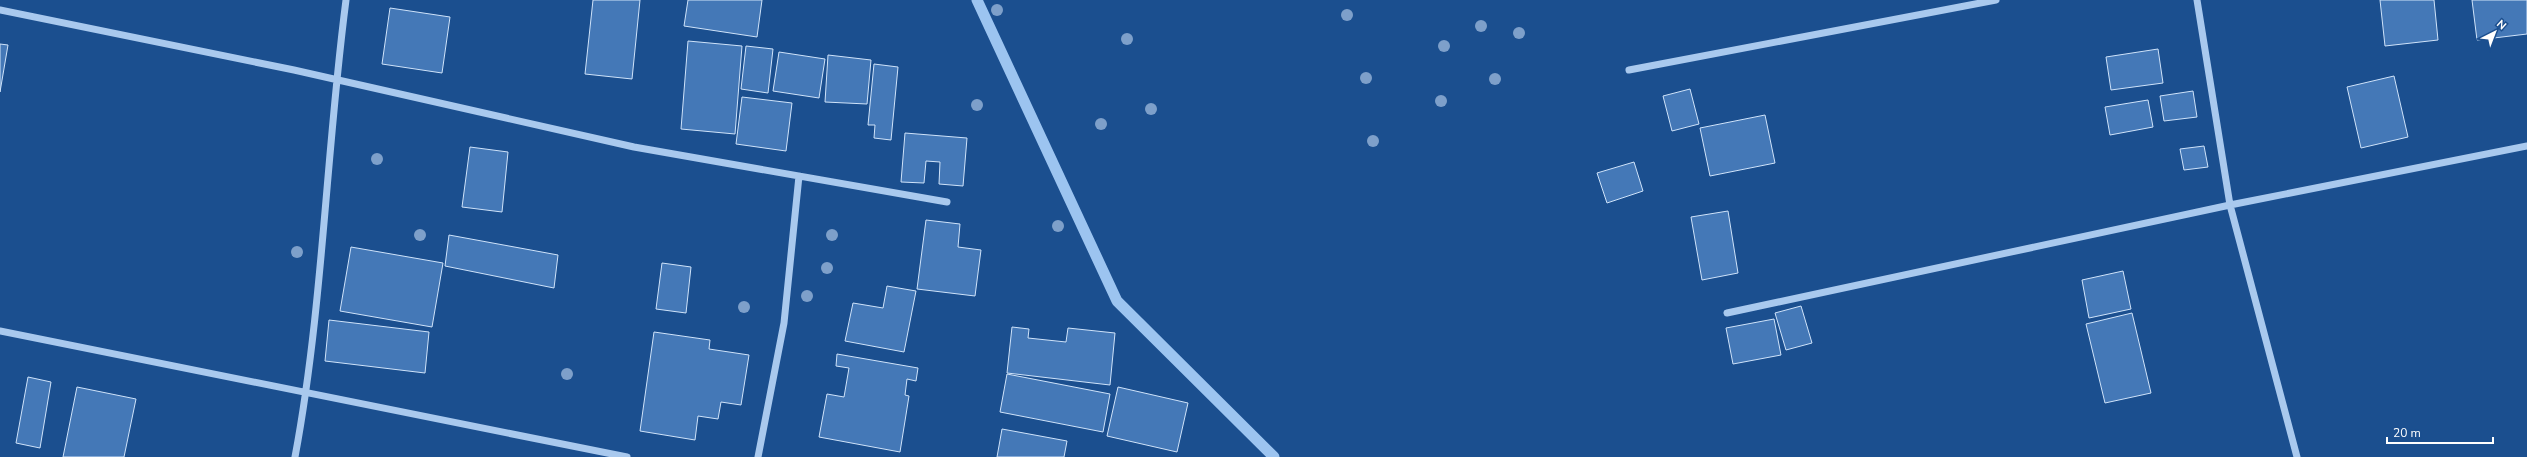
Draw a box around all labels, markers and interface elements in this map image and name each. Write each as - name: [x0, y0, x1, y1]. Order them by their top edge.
- north arrow: [2475, 12, 2515, 52]
- text: N: [2493, 17, 2509, 33]
- scale bar: [2387, 419, 2493, 445]
- text: 20 m: [2393, 425, 2421, 441]

